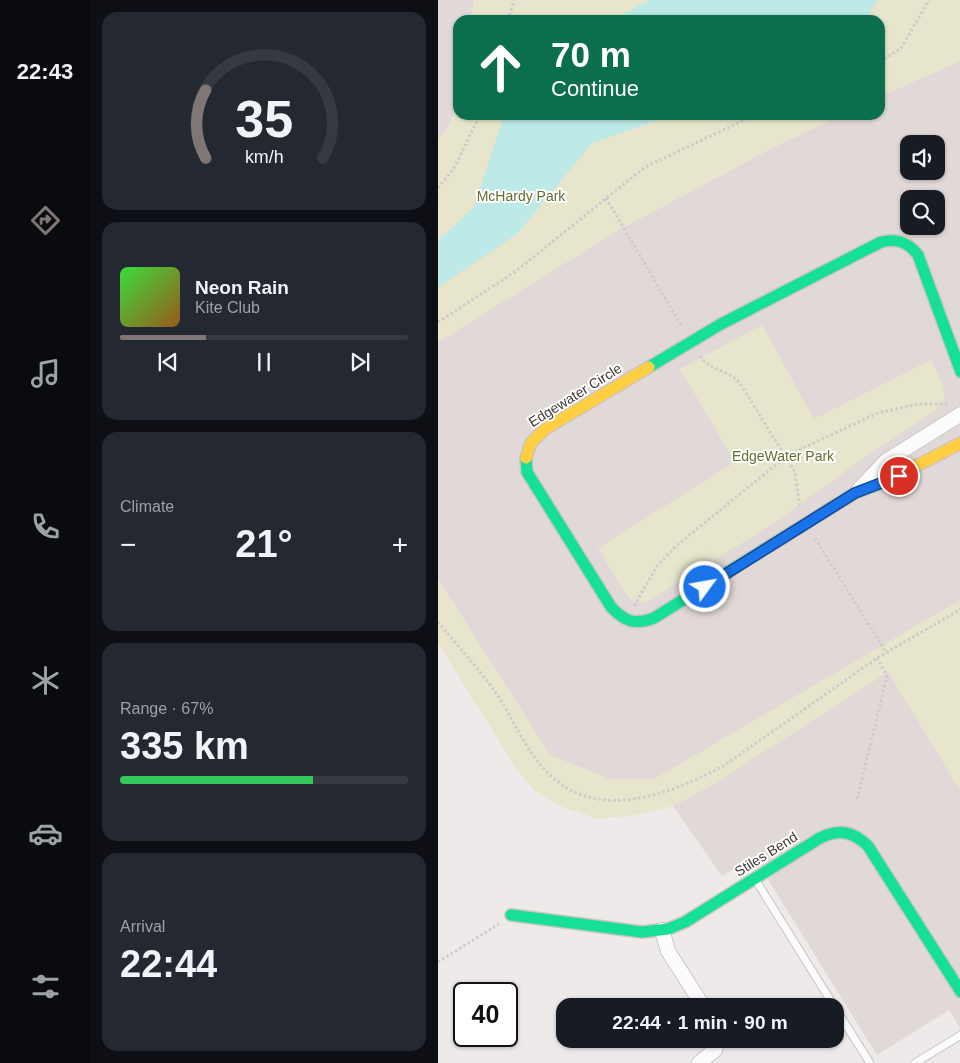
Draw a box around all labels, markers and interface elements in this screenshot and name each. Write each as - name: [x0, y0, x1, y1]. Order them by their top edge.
- icon: ahead: [468, 35, 533, 100]
- text: 70 m: [551, 35, 631, 74]
- text: 22:43: [17, 59, 73, 84]
- text: Continue: [551, 76, 639, 101]
- text: 35: [235, 90, 293, 148]
- map controls: [900, 135, 945, 235]
- button: sound: [900, 135, 945, 180]
- text: km/h: [245, 147, 283, 167]
- park label: McHardy Park: [477, 188, 566, 204]
- button: search: [900, 190, 945, 235]
- icon: directions: [28, 203, 63, 238]
- text: Neon Rain: [195, 277, 289, 298]
- text: Kite Club: [195, 299, 260, 316]
- icon: previous: [154, 348, 182, 376]
- icon: pause: [250, 348, 278, 376]
- icon: next: [346, 348, 374, 376]
- icon: music: [28, 356, 63, 391]
- street label: Edgewater Circle: [526, 360, 625, 430]
- park label: EdgeWater Park: [732, 448, 835, 464]
- pin: [878, 455, 920, 497]
- icon: arrive: [885, 462, 913, 490]
- text: Climate: [120, 498, 174, 515]
- icon: phone: [28, 509, 63, 544]
- text: 21°: [235, 523, 293, 565]
- text: −: [120, 529, 136, 560]
- text: +: [392, 529, 408, 560]
- position arrow: [678, 560, 730, 612]
- icon: climate: [28, 663, 63, 698]
- text: Range · 67%: [120, 700, 213, 717]
- text: 335 km: [120, 725, 249, 767]
- icon: car: [28, 816, 63, 851]
- street label: Stiles Bend: [732, 828, 800, 880]
- text: Arrival: [120, 918, 165, 935]
- text: 22:44: [120, 943, 217, 985]
- icon: filters: [28, 969, 63, 1004]
- speed limit sign: 40: [453, 982, 518, 1047]
- text: 22:44 · 1 min · 90 m: [612, 1012, 788, 1033]

